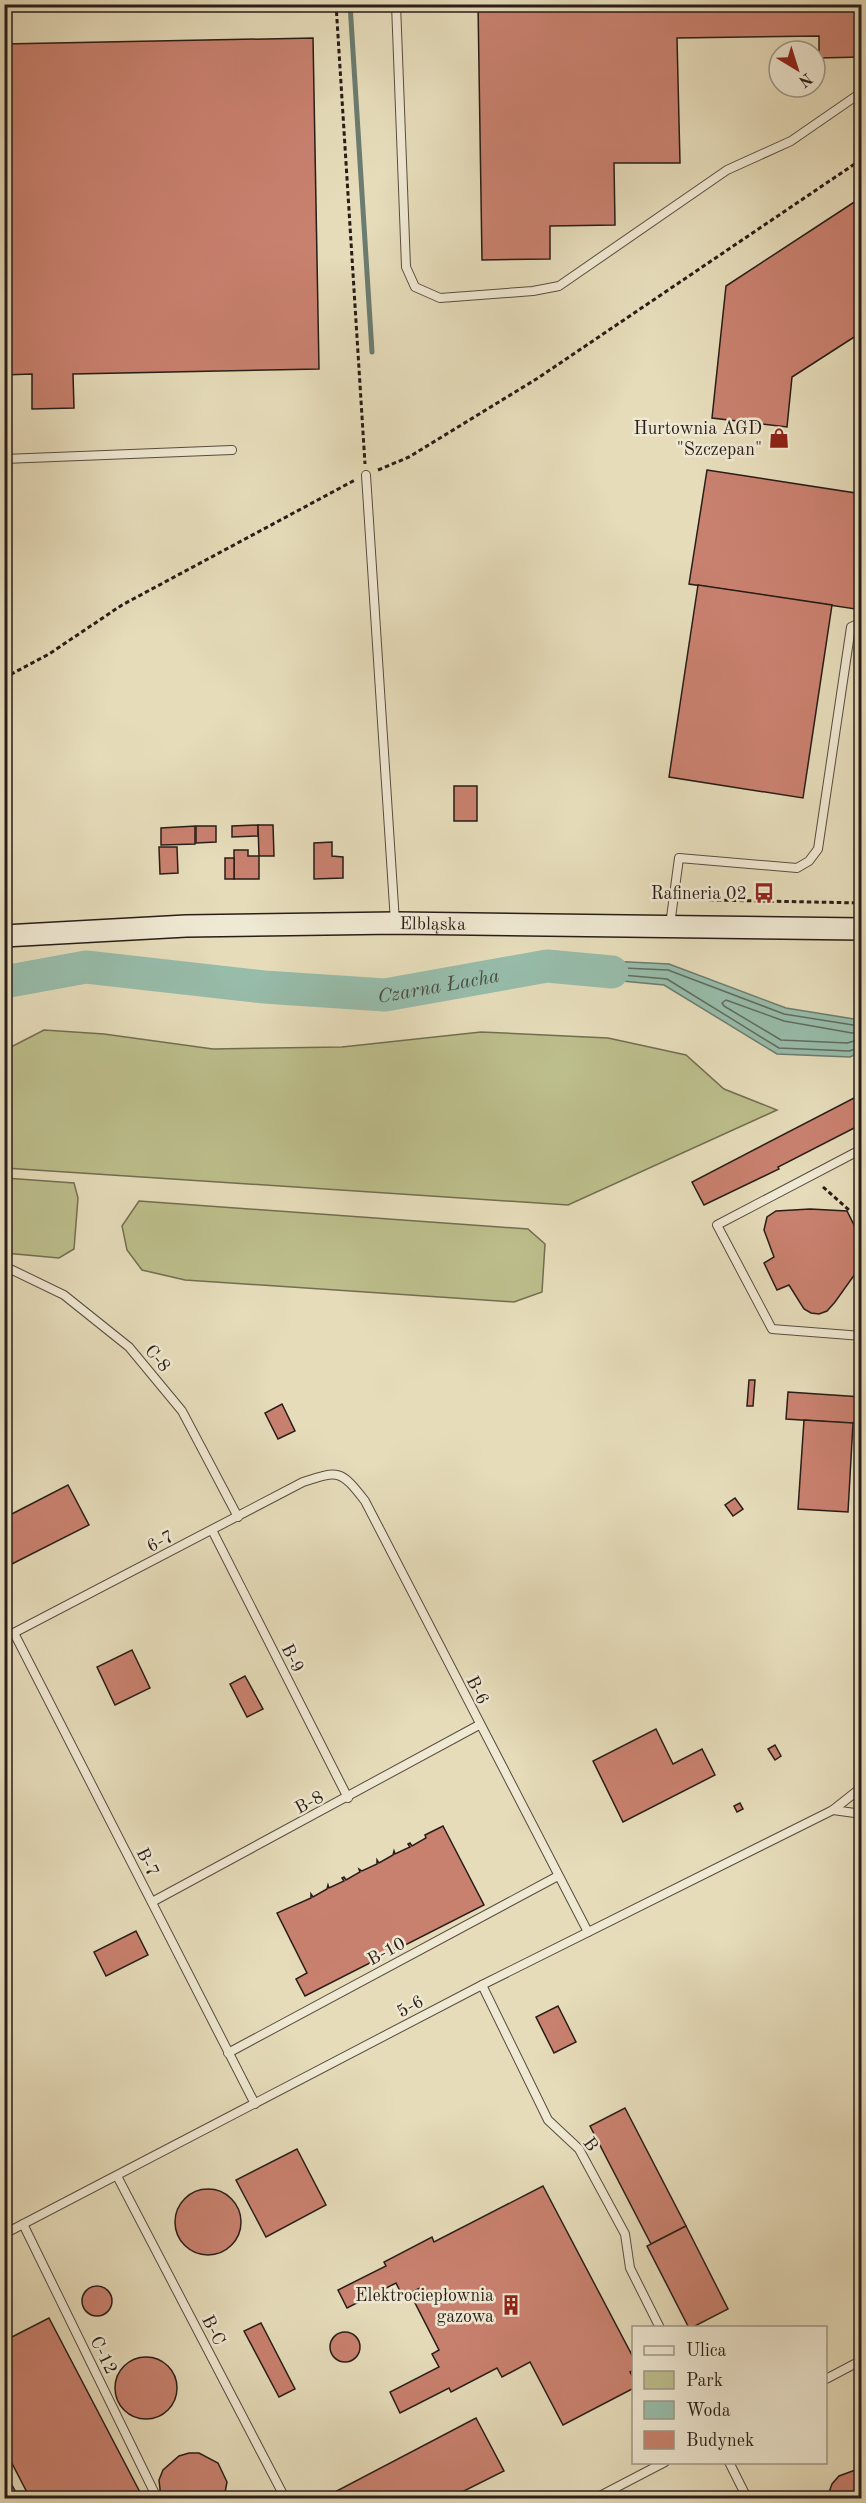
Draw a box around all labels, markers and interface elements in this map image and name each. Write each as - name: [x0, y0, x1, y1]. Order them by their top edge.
- north arrow: [767, 39, 827, 99]
- text: N: [795, 69, 815, 90]
- place label: Hurtownia AGD "Szczepan": [634, 420, 762, 459]
- shop icon: Hurtownia AGD "Szczepan": [767, 426, 791, 450]
- bus stop icon: Rafineria 02: [752, 881, 776, 905]
- place label: Rafineria 02: [651, 885, 747, 903]
- street label: Elbląska: [399, 915, 466, 934]
- water label: Czarna Łacha: [377, 967, 501, 1007]
- street label: C-8: [141, 1342, 174, 1376]
- street label: 6-7: [144, 1528, 177, 1556]
- street label: B-9: [277, 1641, 307, 1676]
- street label: B-6: [462, 1673, 492, 1708]
- street label: B-8: [292, 1788, 327, 1818]
- street label: B-7: [132, 1845, 162, 1880]
- street label: B-10: [365, 1935, 408, 1969]
- street label: 5-6: [394, 1992, 427, 2021]
- street label: B: [579, 2134, 601, 2155]
- place label: Elektrociepłownia gazowa: [355, 2287, 494, 2326]
- building icon: Elektrociepłownia gazowa: [499, 2293, 523, 2317]
- street label: B-C: [198, 2312, 228, 2348]
- legend: [632, 2326, 827, 2464]
- street label: C-12: [86, 2334, 120, 2377]
- text: Ulica: [686, 2342, 727, 2360]
- text: Park: [686, 2372, 723, 2390]
- text: Woda: [686, 2402, 731, 2420]
- text: Budynek: [686, 2432, 754, 2450]

